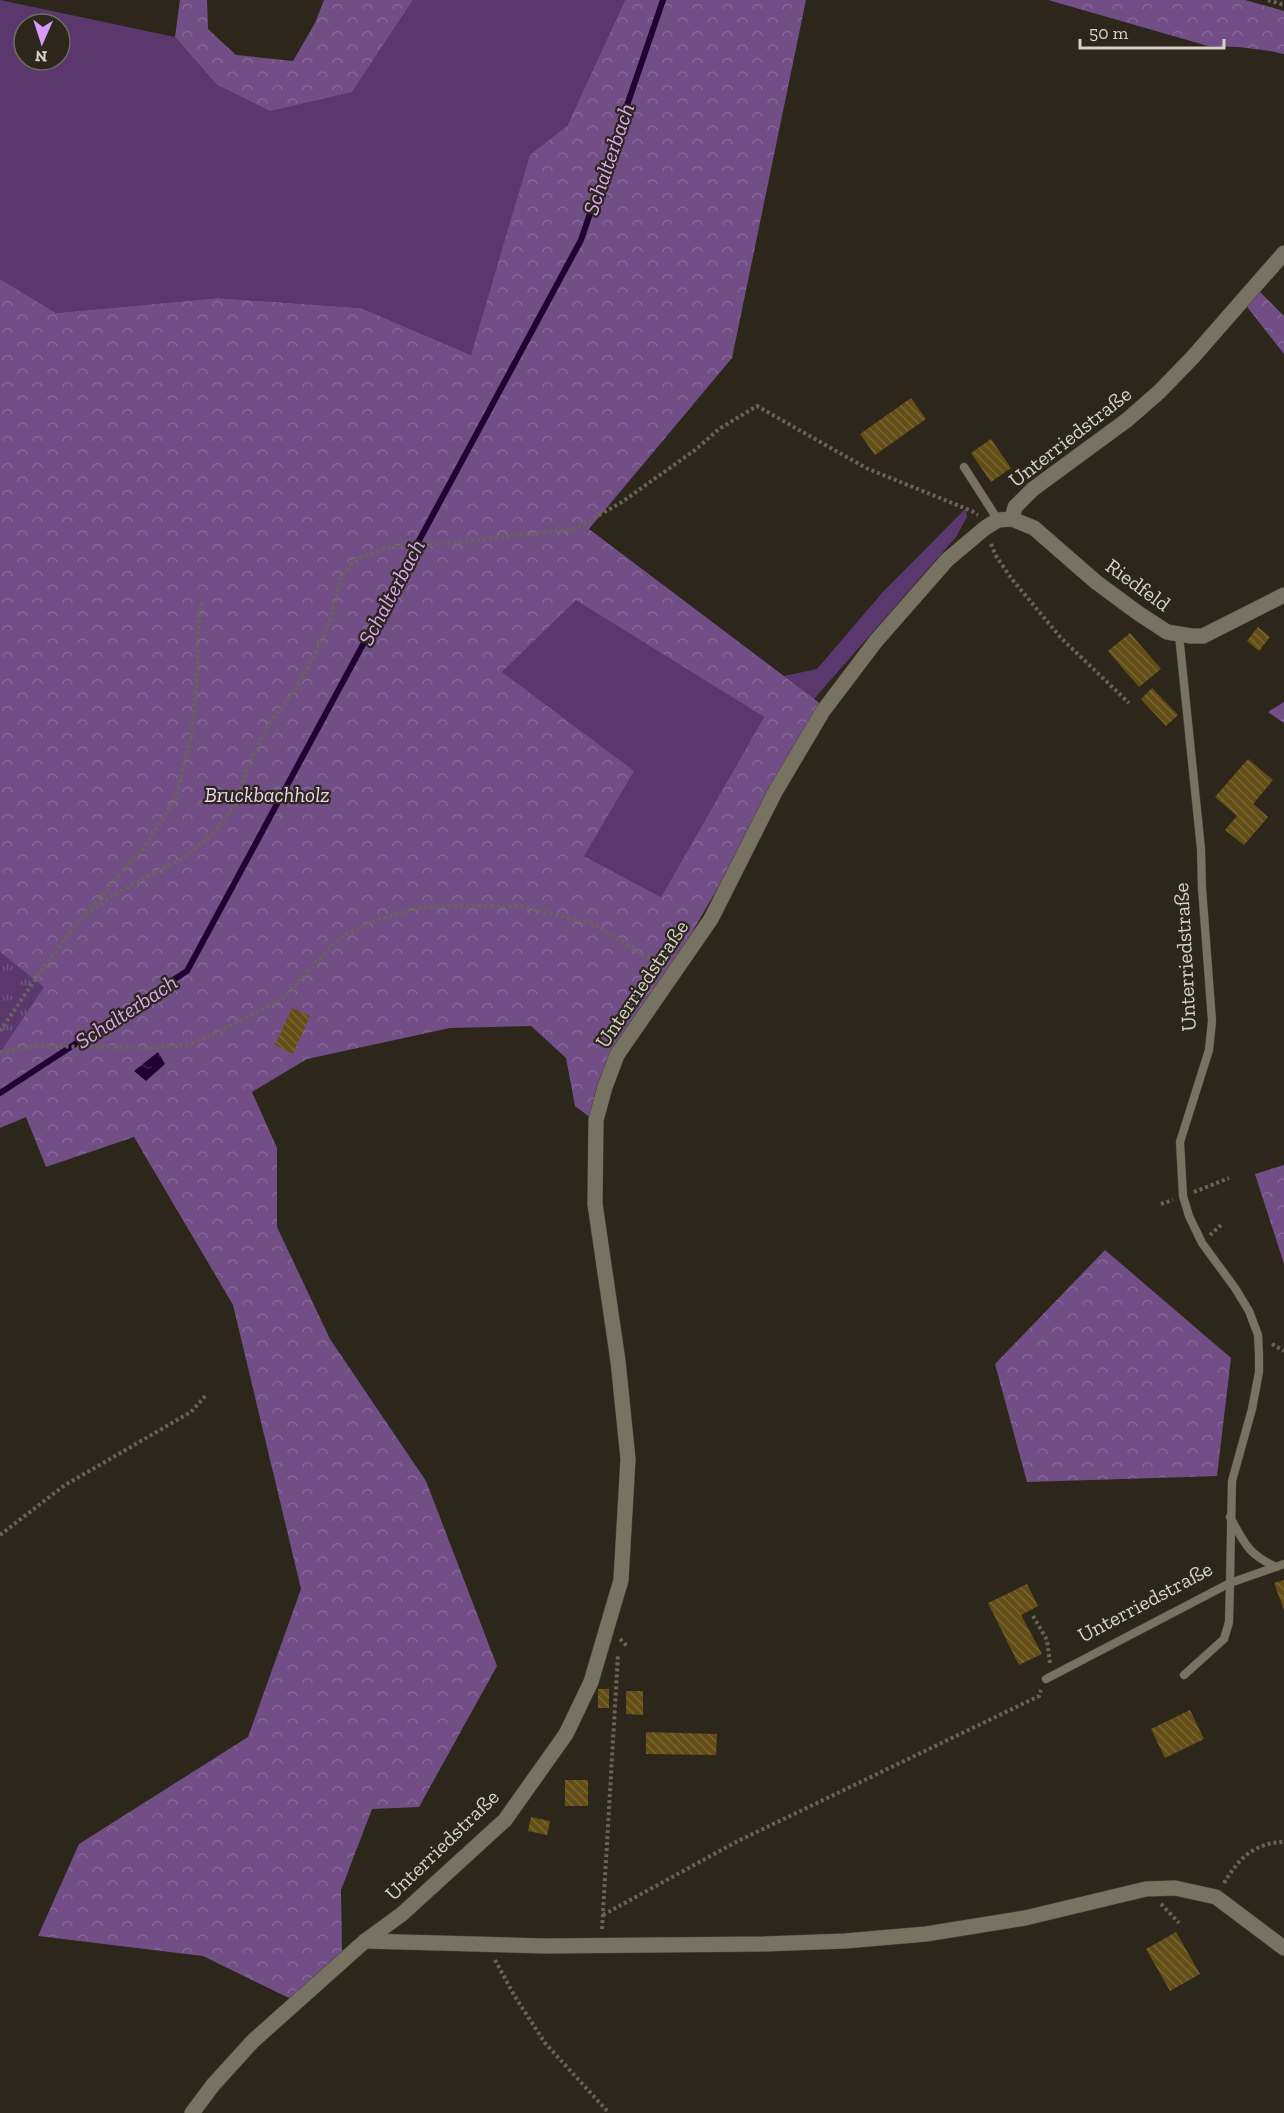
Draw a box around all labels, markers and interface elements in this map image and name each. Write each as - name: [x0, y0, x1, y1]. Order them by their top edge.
- north arrow: [12, 12, 72, 72]
- scale bar: [1080, 12, 1224, 50]
- text: 50 m: [1089, 22, 1129, 44]
- text: N: [35, 47, 48, 66]
- water label: Schalterbach: [577, 100, 640, 219]
- street label: Unterriedstraße: [1003, 381, 1136, 492]
- water label: Schalterbach: [352, 535, 431, 650]
- street label: Riedfeld: [1101, 553, 1176, 617]
- park label: Bruckbachholz: [204, 782, 330, 807]
- street label: Unterriedstraße: [1168, 882, 1201, 1032]
- street label: Unterriedstraße: [590, 915, 694, 1052]
- water label: Schalterbach: [70, 968, 182, 1054]
- street label: Unterriedstraße: [1073, 1556, 1216, 1648]
- street label: Unterriedstraße: [379, 1784, 504, 1905]

